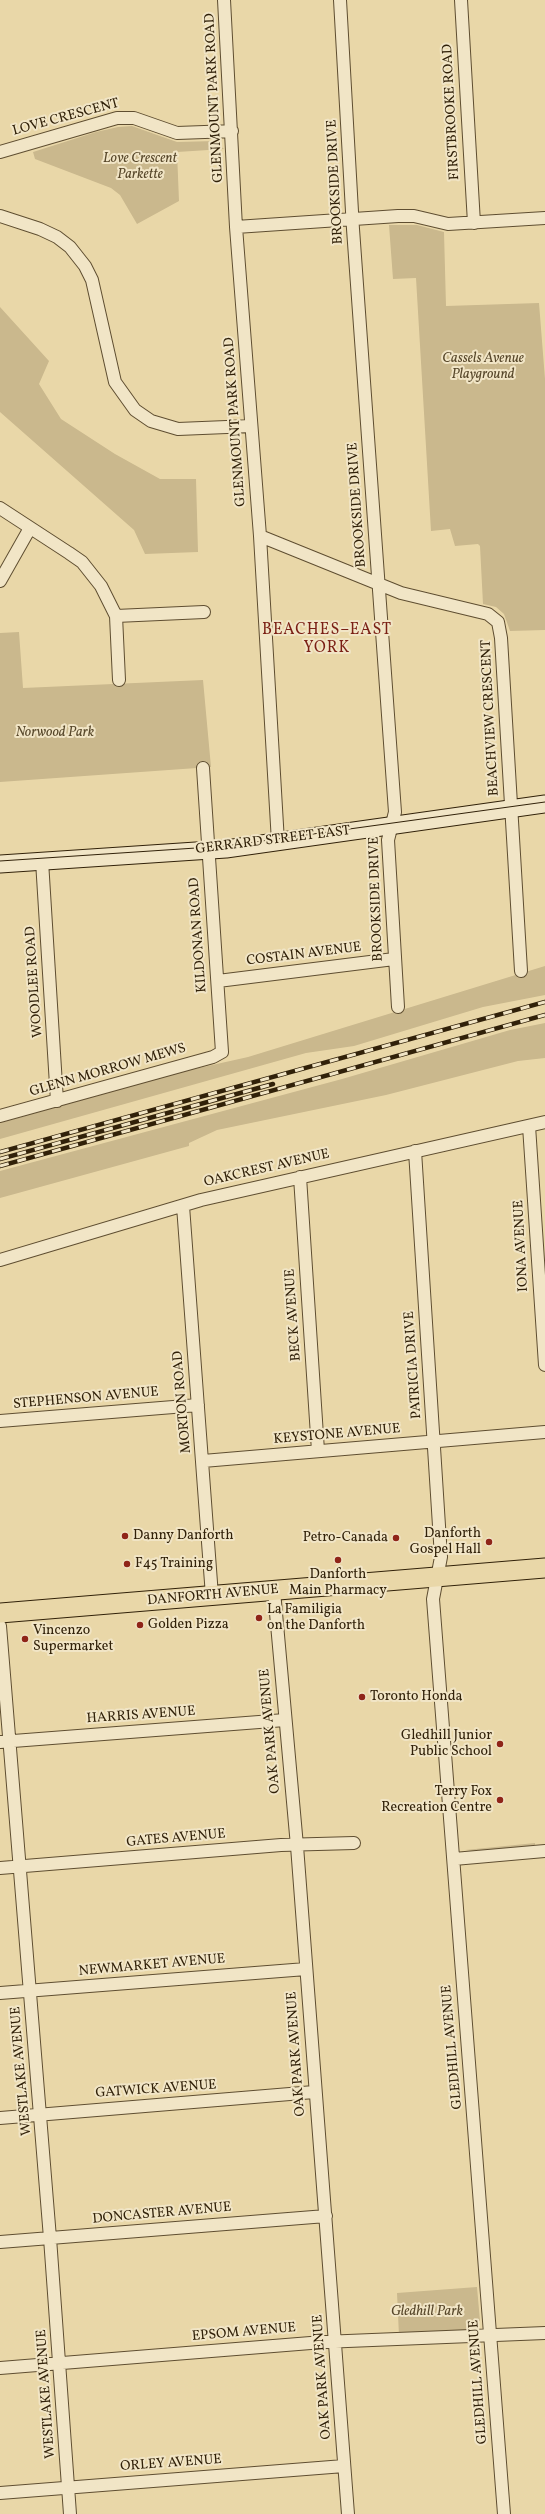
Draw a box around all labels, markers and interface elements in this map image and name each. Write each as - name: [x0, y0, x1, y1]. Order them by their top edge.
- street label: GLENMOUNT PARK ROAD: [202, 13, 228, 183]
- street label: FIRSTBROOKE ROAD: [440, 43, 464, 181]
- street label: LOVE CRESCENT: [11, 96, 121, 140]
- street label: BROOKSIDE DRIVE: [324, 119, 348, 245]
- park label: Love Crescent Parkette: [103, 151, 177, 184]
- street label: GLENMOUNT PARK ROAD: [222, 337, 250, 507]
- park label: Cassels Avenue Playground: [442, 351, 524, 384]
- street label: BROOKSIDE DRIVE: [345, 442, 371, 568]
- district label: BEACHES–EAST YORK: [262, 621, 392, 659]
- street label: BEACHVIEW CRESCENT: [479, 639, 503, 797]
- park label: Norwood Park: [16, 725, 94, 741]
- street label: GERRARD STREET EAST: [195, 823, 351, 859]
- street label: BROOKSIDE DRIVE: [366, 836, 388, 962]
- street label: KILDONAN ROAD: [187, 877, 211, 993]
- street label: WOODLEE ROAD: [23, 926, 47, 1038]
- street label: COSTAIN AVENUE: [246, 940, 362, 970]
- street label: GLENN MORROW MEWS: [28, 1041, 188, 1101]
- street label: OAKCREST AVENUE: [203, 1146, 331, 1192]
- street label: IONA AVENUE: [511, 1200, 533, 1292]
- street label: BECK AVENUE: [282, 1268, 306, 1362]
- street label: PATRICIA DRIVE: [402, 1310, 426, 1420]
- street label: MORTON ROAD: [170, 1350, 196, 1454]
- street label: STEPHENSON AVENUE: [13, 1384, 159, 1414]
- street label: KEYSTONE AVENUE: [273, 1421, 401, 1449]
- place label: Danforth Gospel Hall: [410, 1526, 481, 1558]
- place label: Danny Danforth: [133, 1528, 234, 1544]
- place label: Petro-Canada: [303, 1530, 388, 1546]
- marker: Danny Danforth: [120, 1531, 130, 1541]
- marker: Petro-Canada: [391, 1533, 401, 1543]
- marker: Danforth Gospel Hall: [484, 1537, 494, 1547]
- marker: Danforth Main Pharmacy: [333, 1555, 343, 1565]
- place label: F45 Training: [135, 1556, 213, 1572]
- marker: F45 Training: [122, 1559, 132, 1569]
- place label: Danforth Main Pharmacy: [289, 1567, 387, 1600]
- street label: DANFORTH AVENUE: [146, 1582, 280, 1610]
- place label: La Familigia on the Danforth: [267, 1602, 365, 1634]
- marker: La Familigia on the Danforth: [254, 1613, 264, 1623]
- place label: Golden Pizza: [148, 1617, 229, 1633]
- marker: Golden Pizza: [135, 1620, 145, 1630]
- place label: Vincenzo Supermarket: [33, 1623, 113, 1656]
- marker: Vincenzo Supermarket: [20, 1634, 30, 1644]
- street label: OAK PARK AVENUE: [257, 1668, 285, 1794]
- place label: Toronto Honda: [370, 1689, 463, 1705]
- marker: Toronto Honda: [357, 1692, 367, 1702]
- street label: HARRIS AVENUE: [86, 1704, 196, 1728]
- place label: Gledhill Junior Public School: [401, 1728, 492, 1760]
- marker: Gledhill Junior Public School: [495, 1739, 505, 1749]
- place label: Terry Fox Recreation Centre: [381, 1784, 492, 1816]
- marker: Terry Fox Recreation Centre: [495, 1795, 505, 1805]
- street label: GATES AVENUE: [126, 1826, 226, 1852]
- street label: NEWMARKET AVENUE: [78, 1951, 226, 1981]
- street label: GLEDHILL AVENUE: [439, 1984, 467, 2110]
- street label: OAK PARK AVENUE: [284, 1991, 310, 2117]
- street label: WESTLAKE AVENUE: [8, 2006, 36, 2136]
- street label: GATWICK AVENUE: [95, 2077, 217, 2103]
- street label: DONCASTER AVENUE: [92, 2200, 232, 2228]
- park label: Gledhill Park: [391, 2304, 463, 2320]
- street label: OAK PARK AVENUE: [310, 2314, 336, 2440]
- street label: GLEDHILL AVENUE: [466, 2319, 492, 2445]
- street label: EPSOM AVENUE: [191, 2320, 297, 2346]
- street label: WESTLAKE AVENUE: [34, 2329, 60, 2459]
- street label: ORLEY AVENUE: [120, 2452, 222, 2476]

